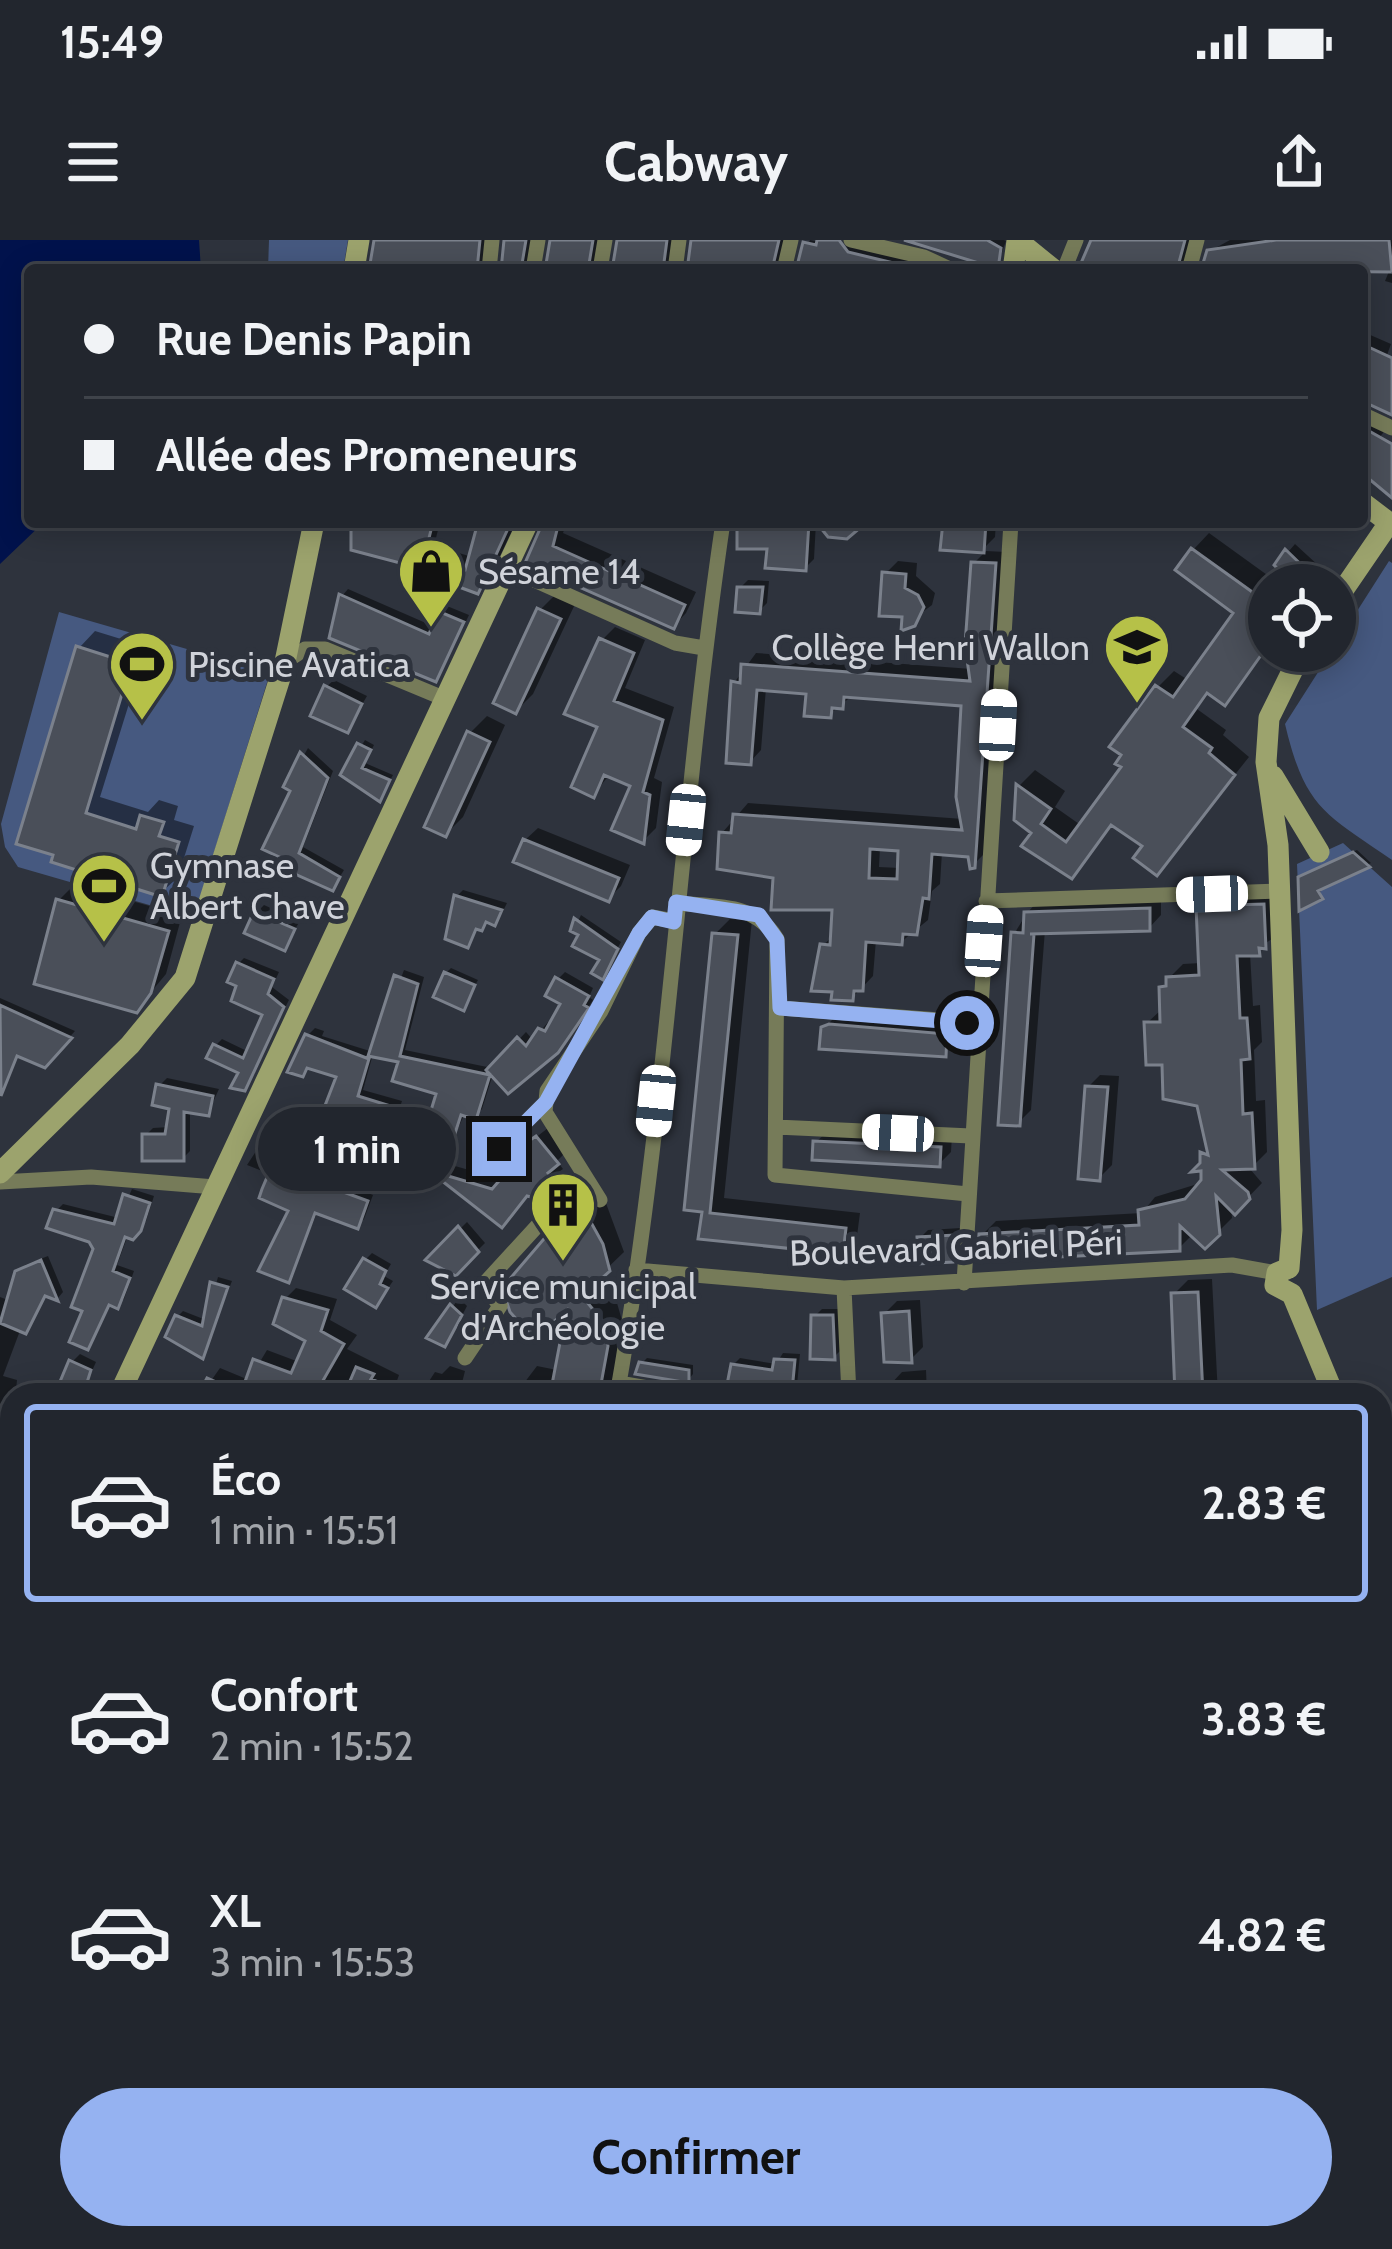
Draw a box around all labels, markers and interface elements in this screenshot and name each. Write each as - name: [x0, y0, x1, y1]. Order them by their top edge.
- text: 15:49: [60, 15, 164, 69]
- icon: menu: [60, 129, 126, 195]
- text: Cabway: [604, 129, 788, 195]
- icon: share: [1266, 129, 1332, 195]
- text: Rue Denis Papin: [156, 312, 472, 366]
- text: Allée des Promeneurs: [156, 428, 577, 482]
- shop icon: Sésame 14: [396, 536, 466, 630]
- place label: Sésame 14: [478, 549, 640, 593]
- map controls: [1248, 564, 1356, 672]
- button: locate: [1248, 564, 1356, 672]
- school or university icon: Collège Henri Wallon: [1102, 612, 1172, 706]
- place label: Collège Henri Wallon: [772, 625, 1090, 669]
- sports icon: Piscine Avatica: [107, 629, 177, 723]
- place label: Piscine Avatica: [188, 642, 410, 686]
- car: [978, 688, 1018, 762]
- car: [664, 782, 708, 858]
- place label: Gymnase Albert Chave: [150, 843, 345, 928]
- sports icon: Gymnase Albert Chave: [69, 851, 139, 945]
- car: [1175, 875, 1249, 913]
- car: [964, 904, 1004, 978]
- route start: [940, 996, 994, 1050]
- car: [634, 1063, 678, 1139]
- callout: 1 min: [259, 1107, 457, 1191]
- car: [861, 1113, 935, 1153]
- route end: [472, 1122, 526, 1176]
- text: 1 min: [313, 1125, 401, 1173]
- building icon: Service municipal d'Archéologie: [528, 1170, 598, 1264]
- street label: Boulevard Gabriel Péri: [789, 1219, 1123, 1275]
- place label: Service municipal d'Archéologie: [430, 1264, 697, 1349]
- icon: car: [66, 1449, 174, 1557]
- text: Éco: [210, 1452, 281, 1506]
- text: 2.83 €: [1202, 1476, 1326, 1530]
- text: 1 min · 15:51: [210, 1506, 398, 1554]
- icon: car: [66, 1665, 174, 1773]
- text: Confort: [210, 1668, 358, 1722]
- text: 3.83 €: [1201, 1692, 1326, 1746]
- text: 2 min · 15:52: [210, 1722, 414, 1770]
- icon: car: [66, 1881, 174, 1989]
- text: XL: [210, 1884, 261, 1938]
- text: 4.82 €: [1198, 1908, 1326, 1962]
- text: 3 min · 15:53: [210, 1938, 415, 1986]
- button: Confirmer: [60, 2088, 1332, 2226]

